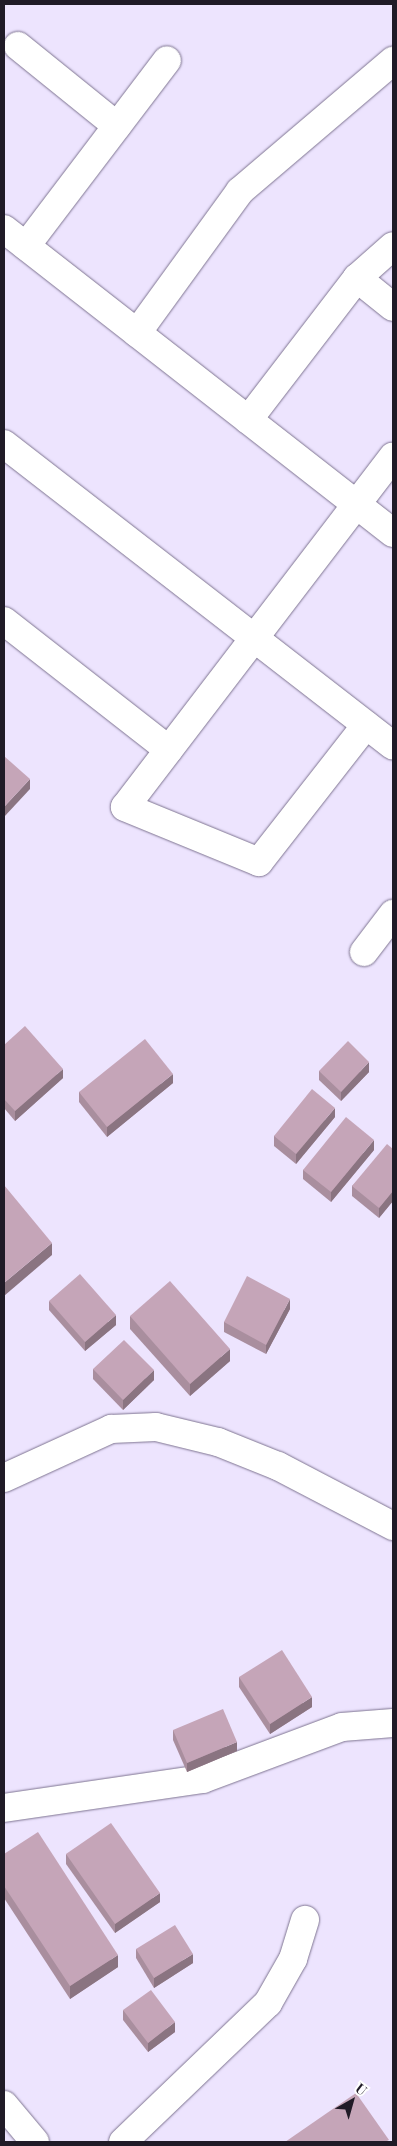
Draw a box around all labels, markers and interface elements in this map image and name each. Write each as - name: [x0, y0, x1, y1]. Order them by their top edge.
- north arrow: [327, 2076, 377, 2126]
- text: U: [352, 2078, 371, 2099]

